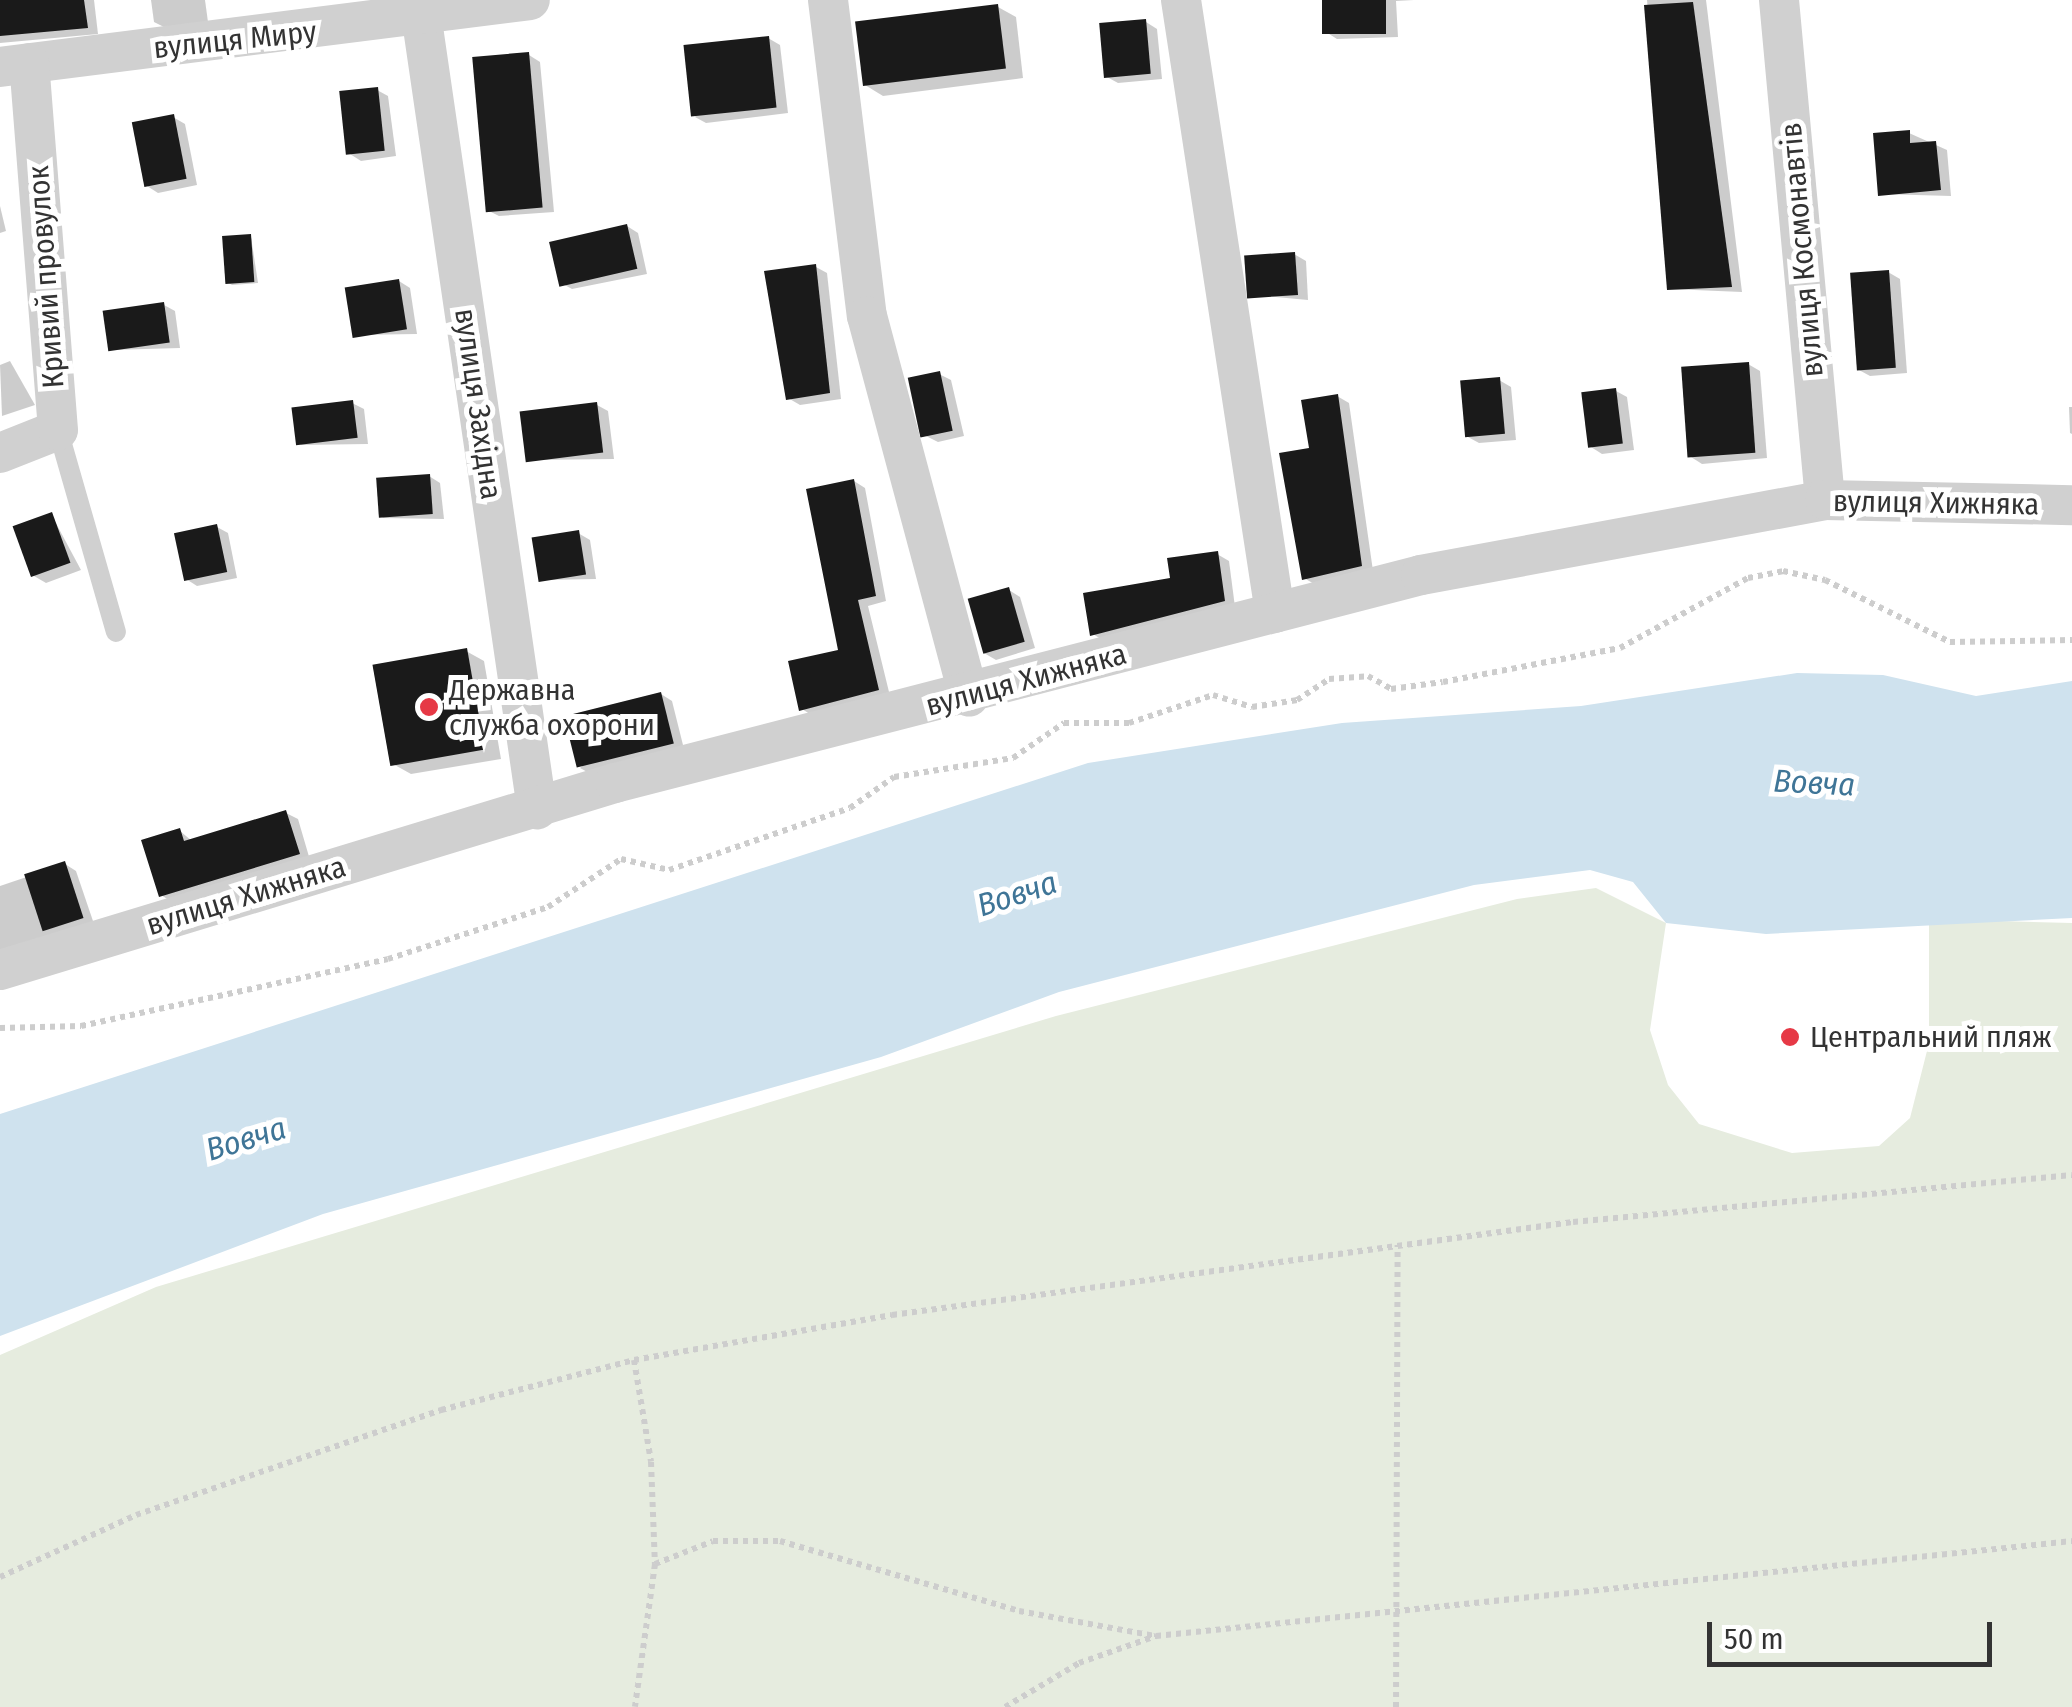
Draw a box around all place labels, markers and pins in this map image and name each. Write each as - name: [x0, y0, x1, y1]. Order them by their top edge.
- place label: Державна служба охорони: [449, 672, 655, 742]
- marker: Державна служба охорони: [418, 696, 440, 718]
- place label: Центральний пляж: [1810, 1019, 2051, 1055]
- marker: Центральний пляж: [1779, 1026, 1801, 1048]

